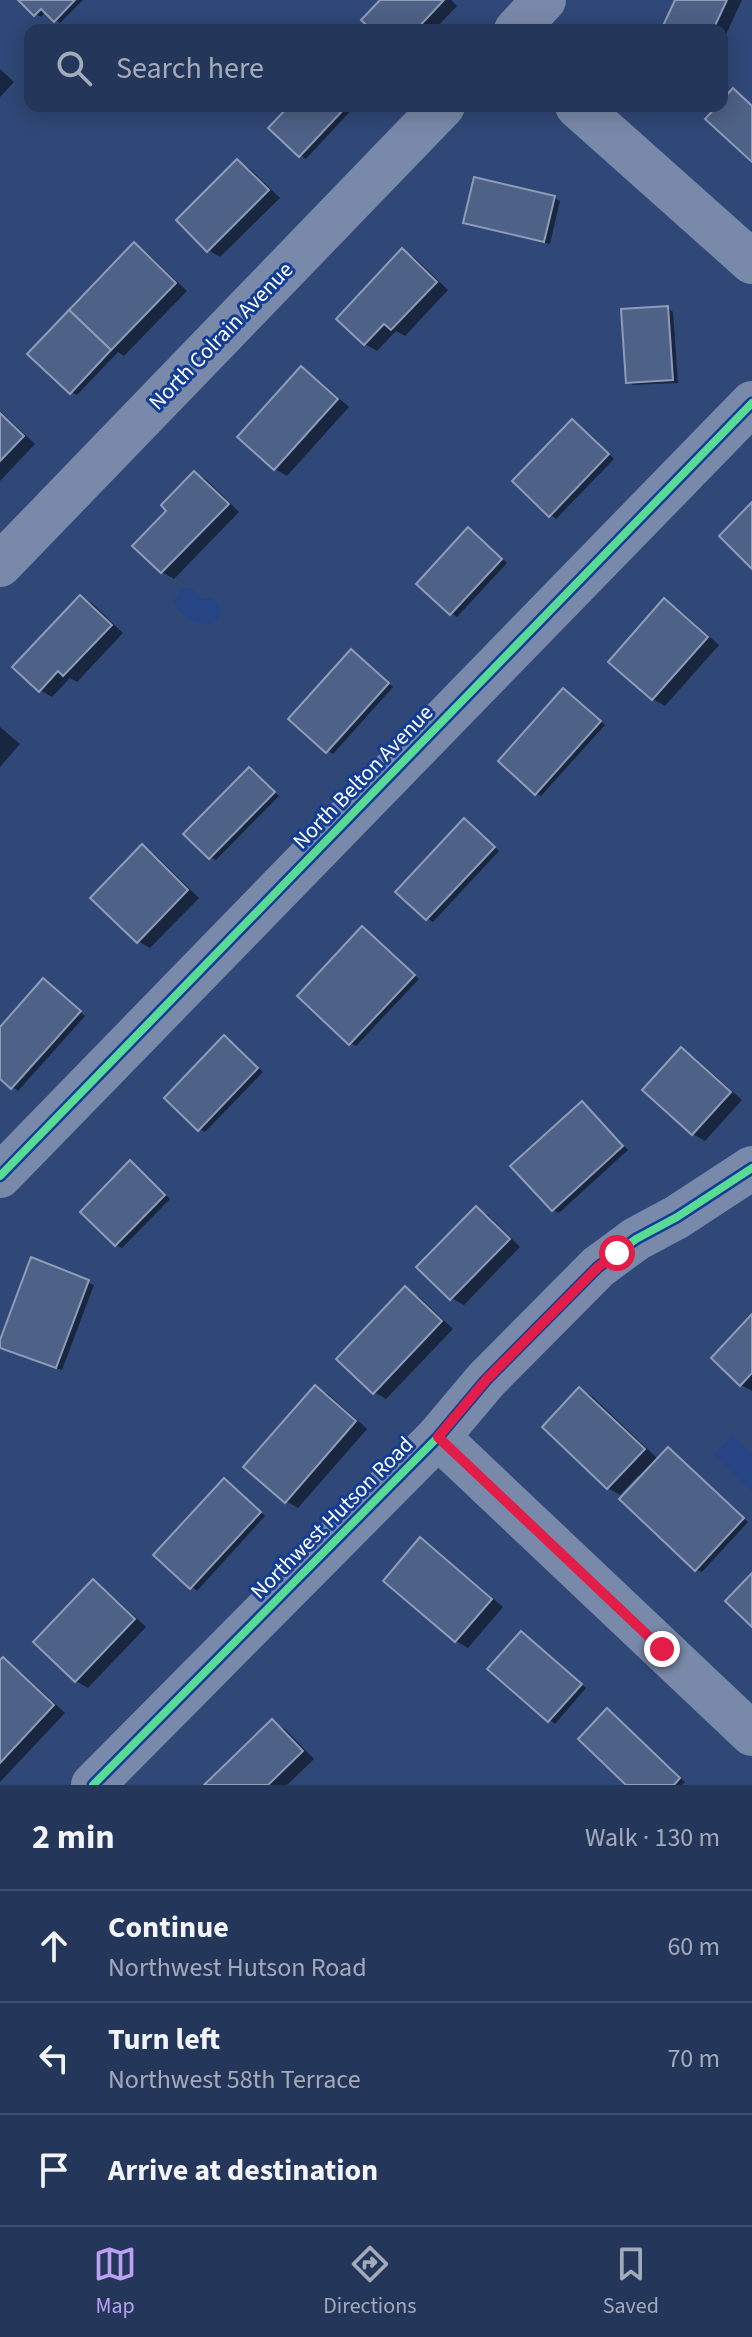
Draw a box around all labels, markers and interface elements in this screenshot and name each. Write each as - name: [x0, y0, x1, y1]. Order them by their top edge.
- search box: [24, 24, 728, 112]
- icon: search: [52, 46, 96, 90]
- text: Search here: [116, 47, 264, 90]
- street label: North Colrain Avenue: [142, 254, 300, 417]
- street label: North Belton Avenue: [285, 697, 441, 857]
- route start: [599, 1235, 635, 1271]
- street label: Northwest Hutson Road: [243, 1429, 421, 1607]
- route end: [644, 1631, 680, 1667]
- text: 2 min: [32, 1813, 115, 1862]
- text: Walk · 130 m: [585, 1819, 720, 1856]
- text: Continue: [108, 1906, 229, 1949]
- icon: ahead: [32, 1924, 76, 1968]
- text: 60 m: [667, 1928, 720, 1965]
- text: Northwest Hutson Road: [108, 1949, 367, 1986]
- text: Turn left: [108, 2018, 220, 2061]
- icon: left: [32, 2036, 76, 2080]
- text: 70 m: [667, 2040, 720, 2077]
- text: Northwest 58th Terrace: [108, 2061, 361, 2098]
- icon: arrive: [32, 2148, 76, 2192]
- text: Arrive at destination: [108, 2149, 378, 2192]
- tab: Map: [93, 2242, 137, 2322]
- tab: Directions: [323, 2242, 416, 2322]
- tab: Saved: [603, 2242, 659, 2322]

